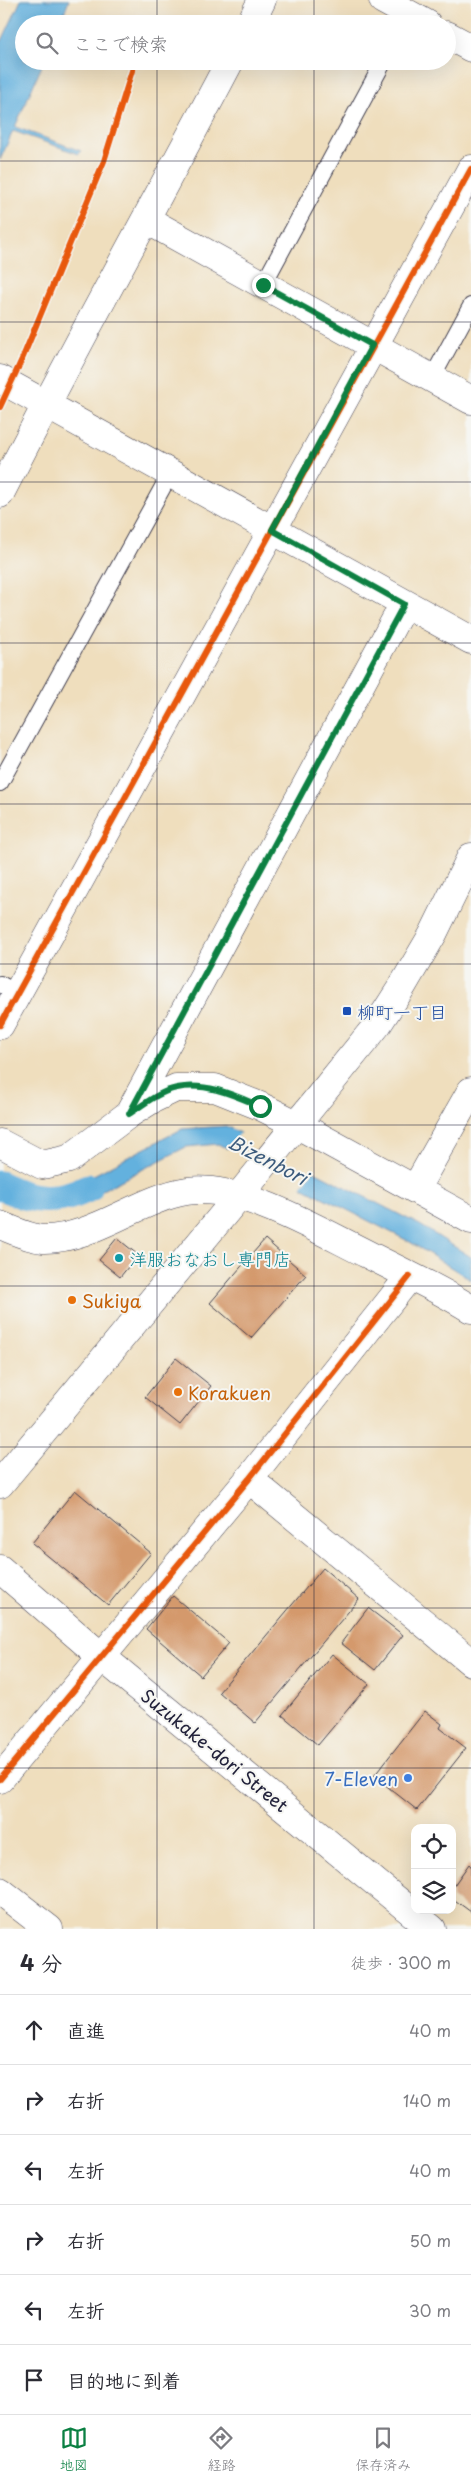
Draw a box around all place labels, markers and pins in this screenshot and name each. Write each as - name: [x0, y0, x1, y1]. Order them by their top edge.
- place label: 柳町一丁目: [357, 998, 447, 1025]
- marker: 柳町一丁目: [341, 1005, 353, 1017]
- place label: 洋服おなおし専門店: [129, 1245, 291, 1272]
- marker: 洋服おなおし専門店: [113, 1252, 125, 1264]
- place label: Sukiya: [82, 1287, 142, 1314]
- marker: Sukiya: [66, 1294, 78, 1306]
- place label: Korakuen: [188, 1379, 271, 1406]
- marker: Korakuen: [172, 1386, 184, 1398]
- place label: 7-Eleven: [324, 1765, 398, 1792]
- marker: 7-Eleven: [402, 1772, 414, 1784]

